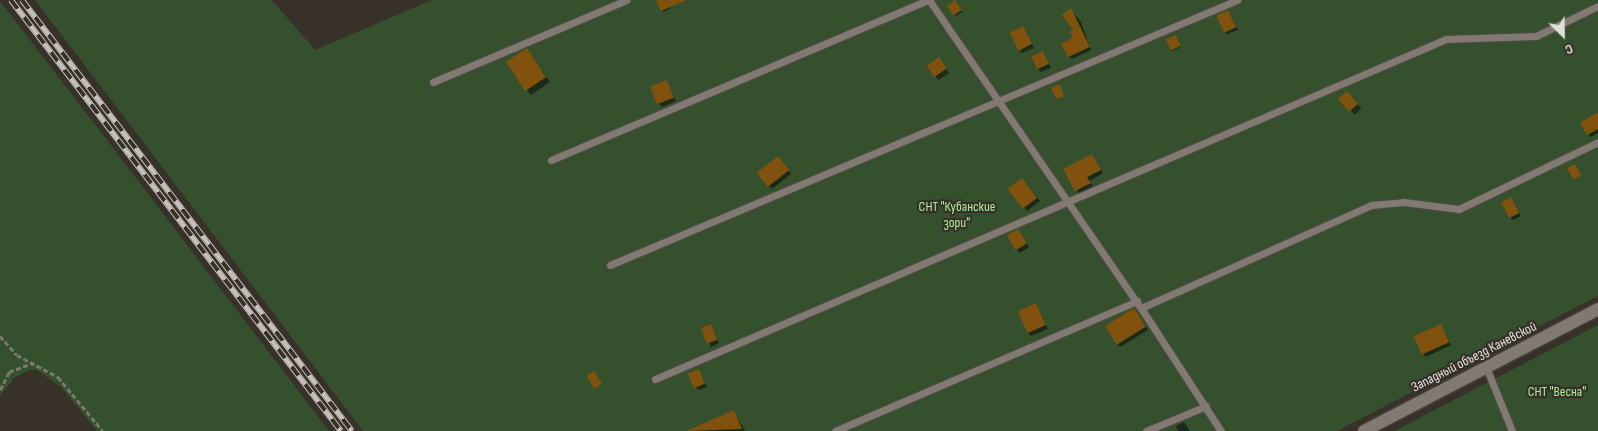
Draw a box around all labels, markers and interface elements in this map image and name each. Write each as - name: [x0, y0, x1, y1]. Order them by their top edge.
- north arrow: [1538, 10, 1588, 60]
- text: С: [1562, 40, 1576, 58]
- park label: СНТ "Кубанские зори": [919, 199, 995, 232]
- street label: Западный объезд Каневской: [1409, 318, 1539, 396]
- park label: СНТ "Весна": [1528, 384, 1586, 400]

